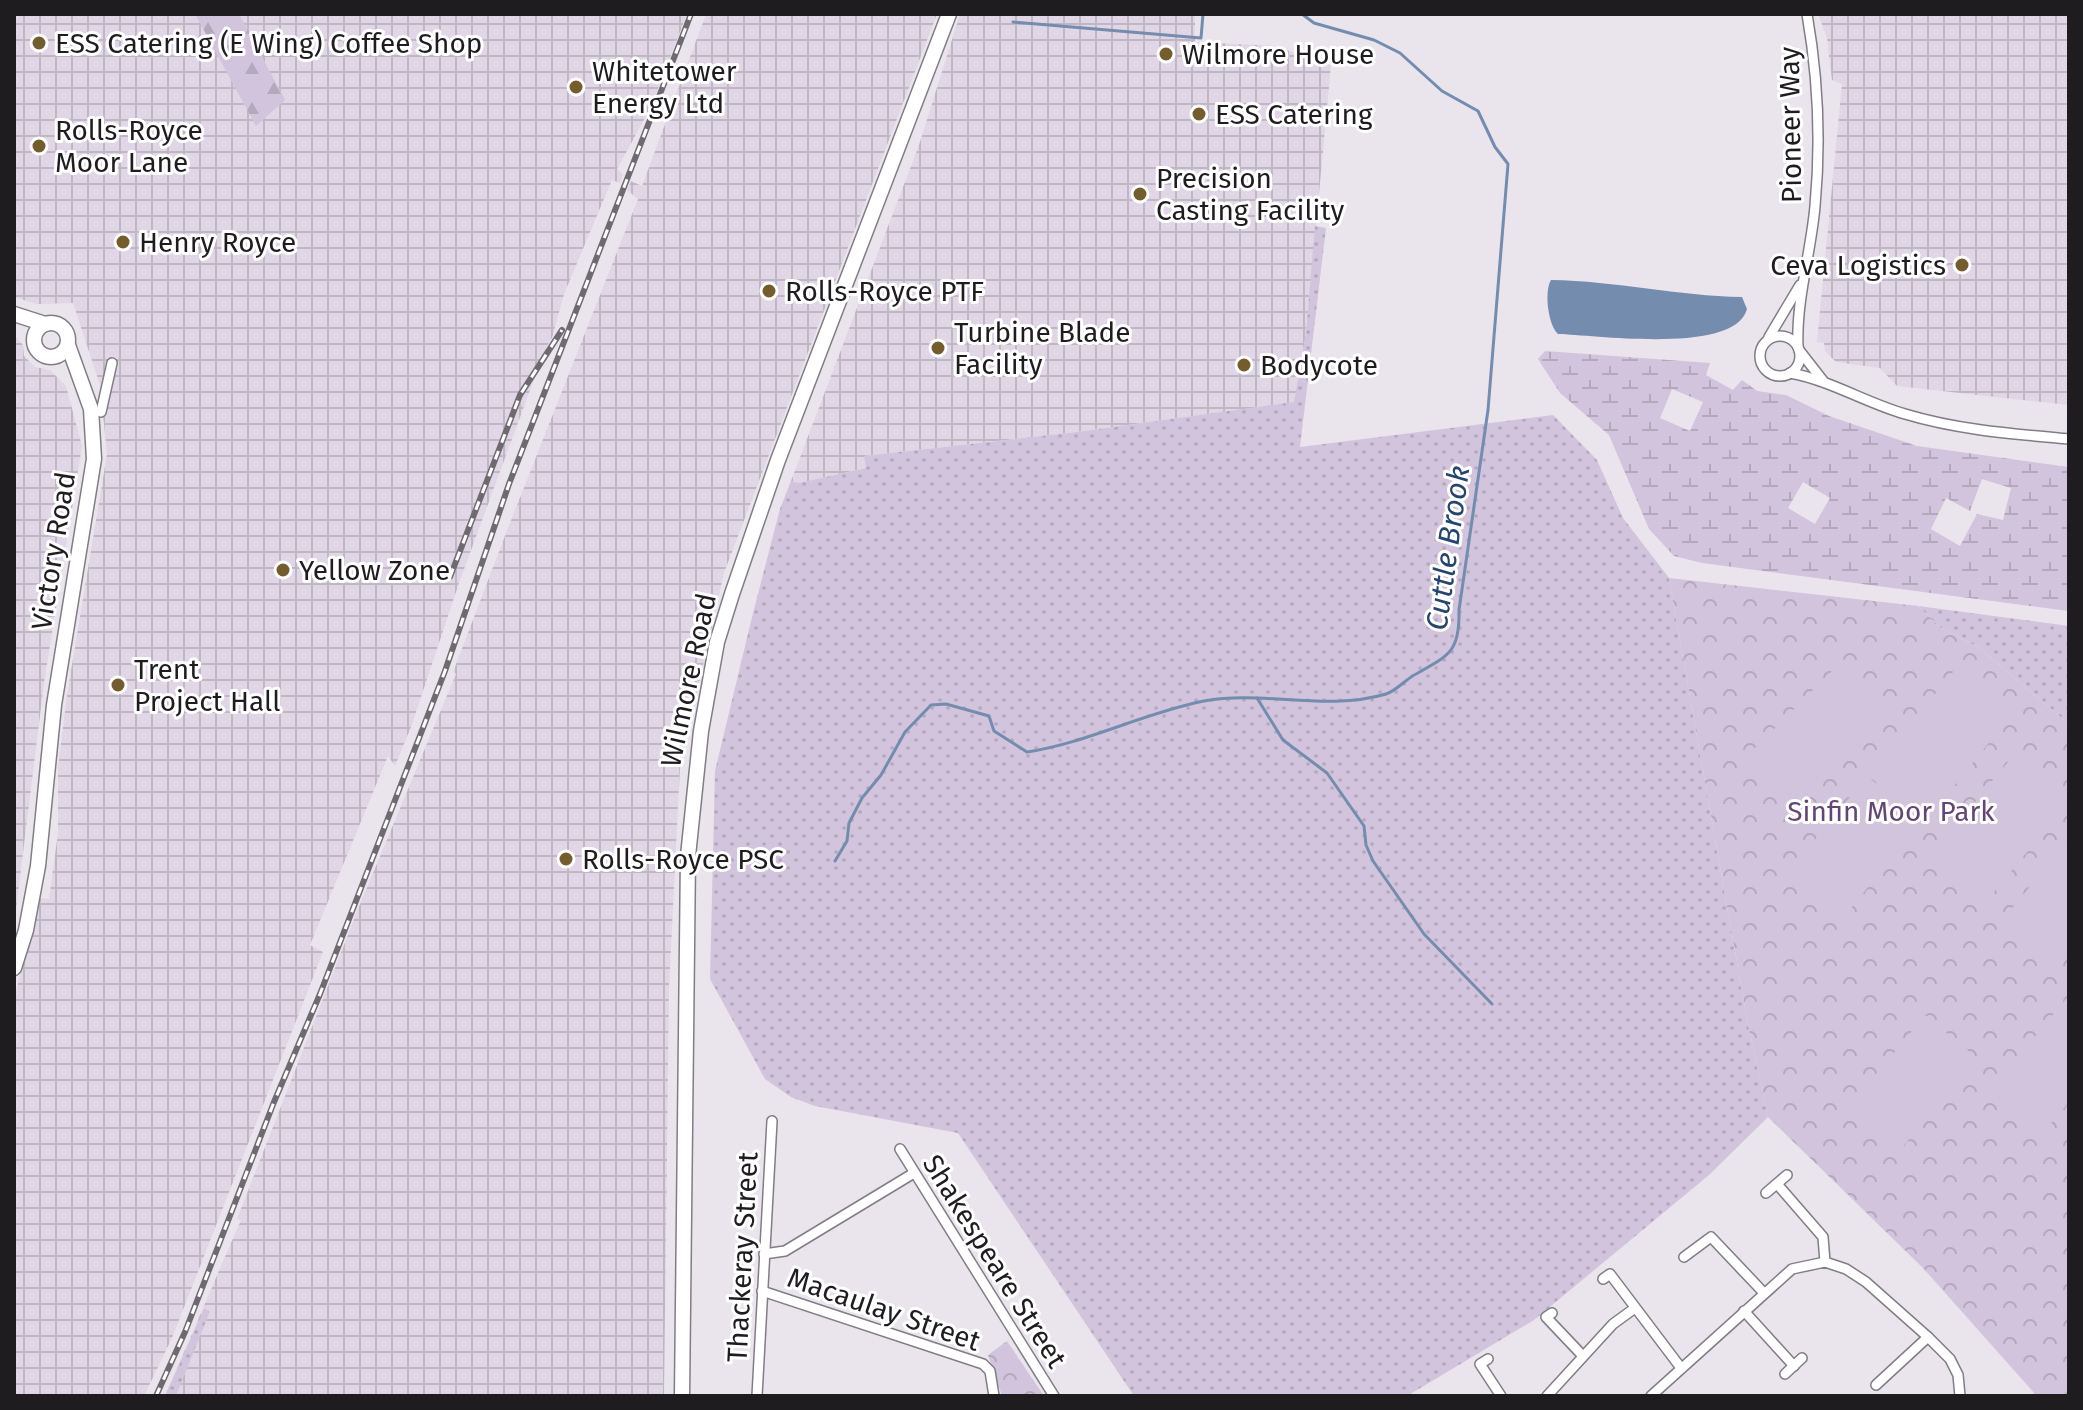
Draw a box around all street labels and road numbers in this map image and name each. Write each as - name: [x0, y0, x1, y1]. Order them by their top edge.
- street label: Pioneer Way: [1773, 46, 1808, 204]
- street label: Victory Road: [25, 470, 82, 632]
- street label: Wilmore Road: [654, 590, 723, 770]
- street label: Shakespeare Street: [916, 1149, 1074, 1375]
- street label: Thackeray Street: [721, 1150, 765, 1363]
- street label: Macaulay Street: [783, 1261, 985, 1358]

